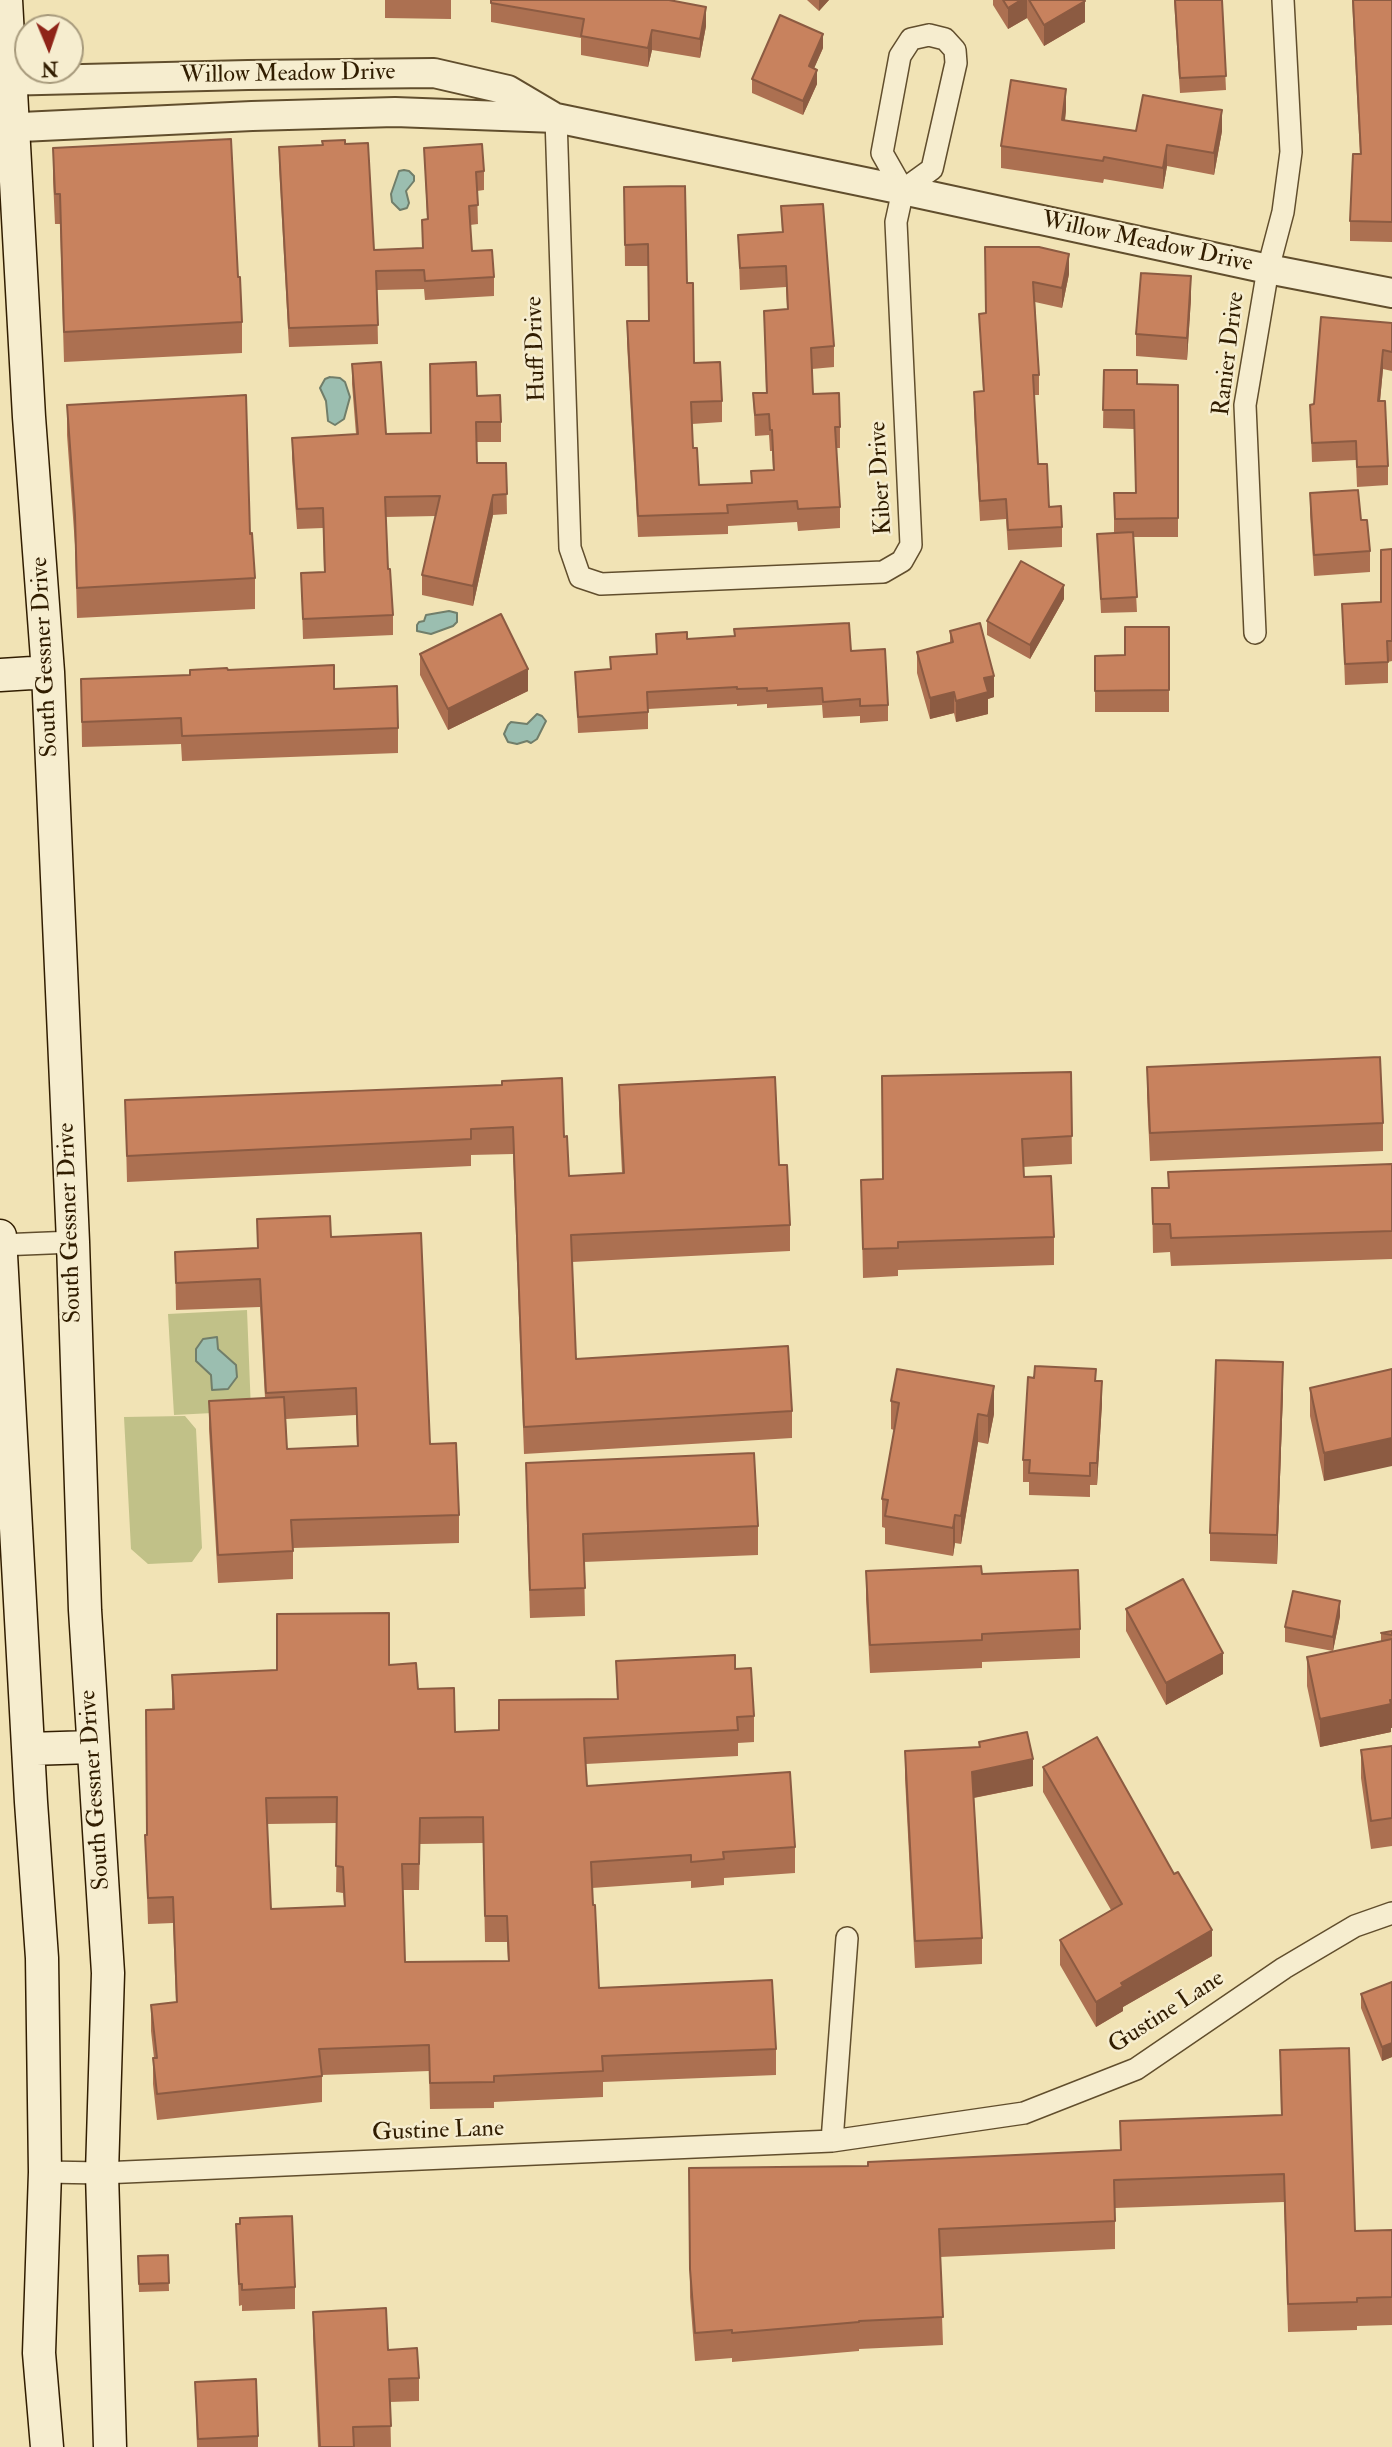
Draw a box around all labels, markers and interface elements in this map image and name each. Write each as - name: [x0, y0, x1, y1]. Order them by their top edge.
- north arrow: [14, 14, 84, 84]
- text: N: [41, 56, 59, 80]
- street label: Willow Meadow Drive: [180, 59, 396, 91]
- street label: Willow Meadow Drive: [1039, 207, 1255, 279]
- street label: Ranier Drive: [1208, 290, 1252, 418]
- street label: Huff Drive: [521, 296, 553, 402]
- street label: Kiber Drive: [865, 420, 899, 536]
- street label: South Gessner Drive: [26, 556, 66, 758]
- street label: South Gessner Drive: [53, 1122, 89, 1324]
- street label: South Gessner Drive: [75, 1689, 117, 1891]
- street label: Gustine Lane: [1104, 1965, 1230, 2061]
- street label: Gustine Lane: [371, 2115, 505, 2149]

